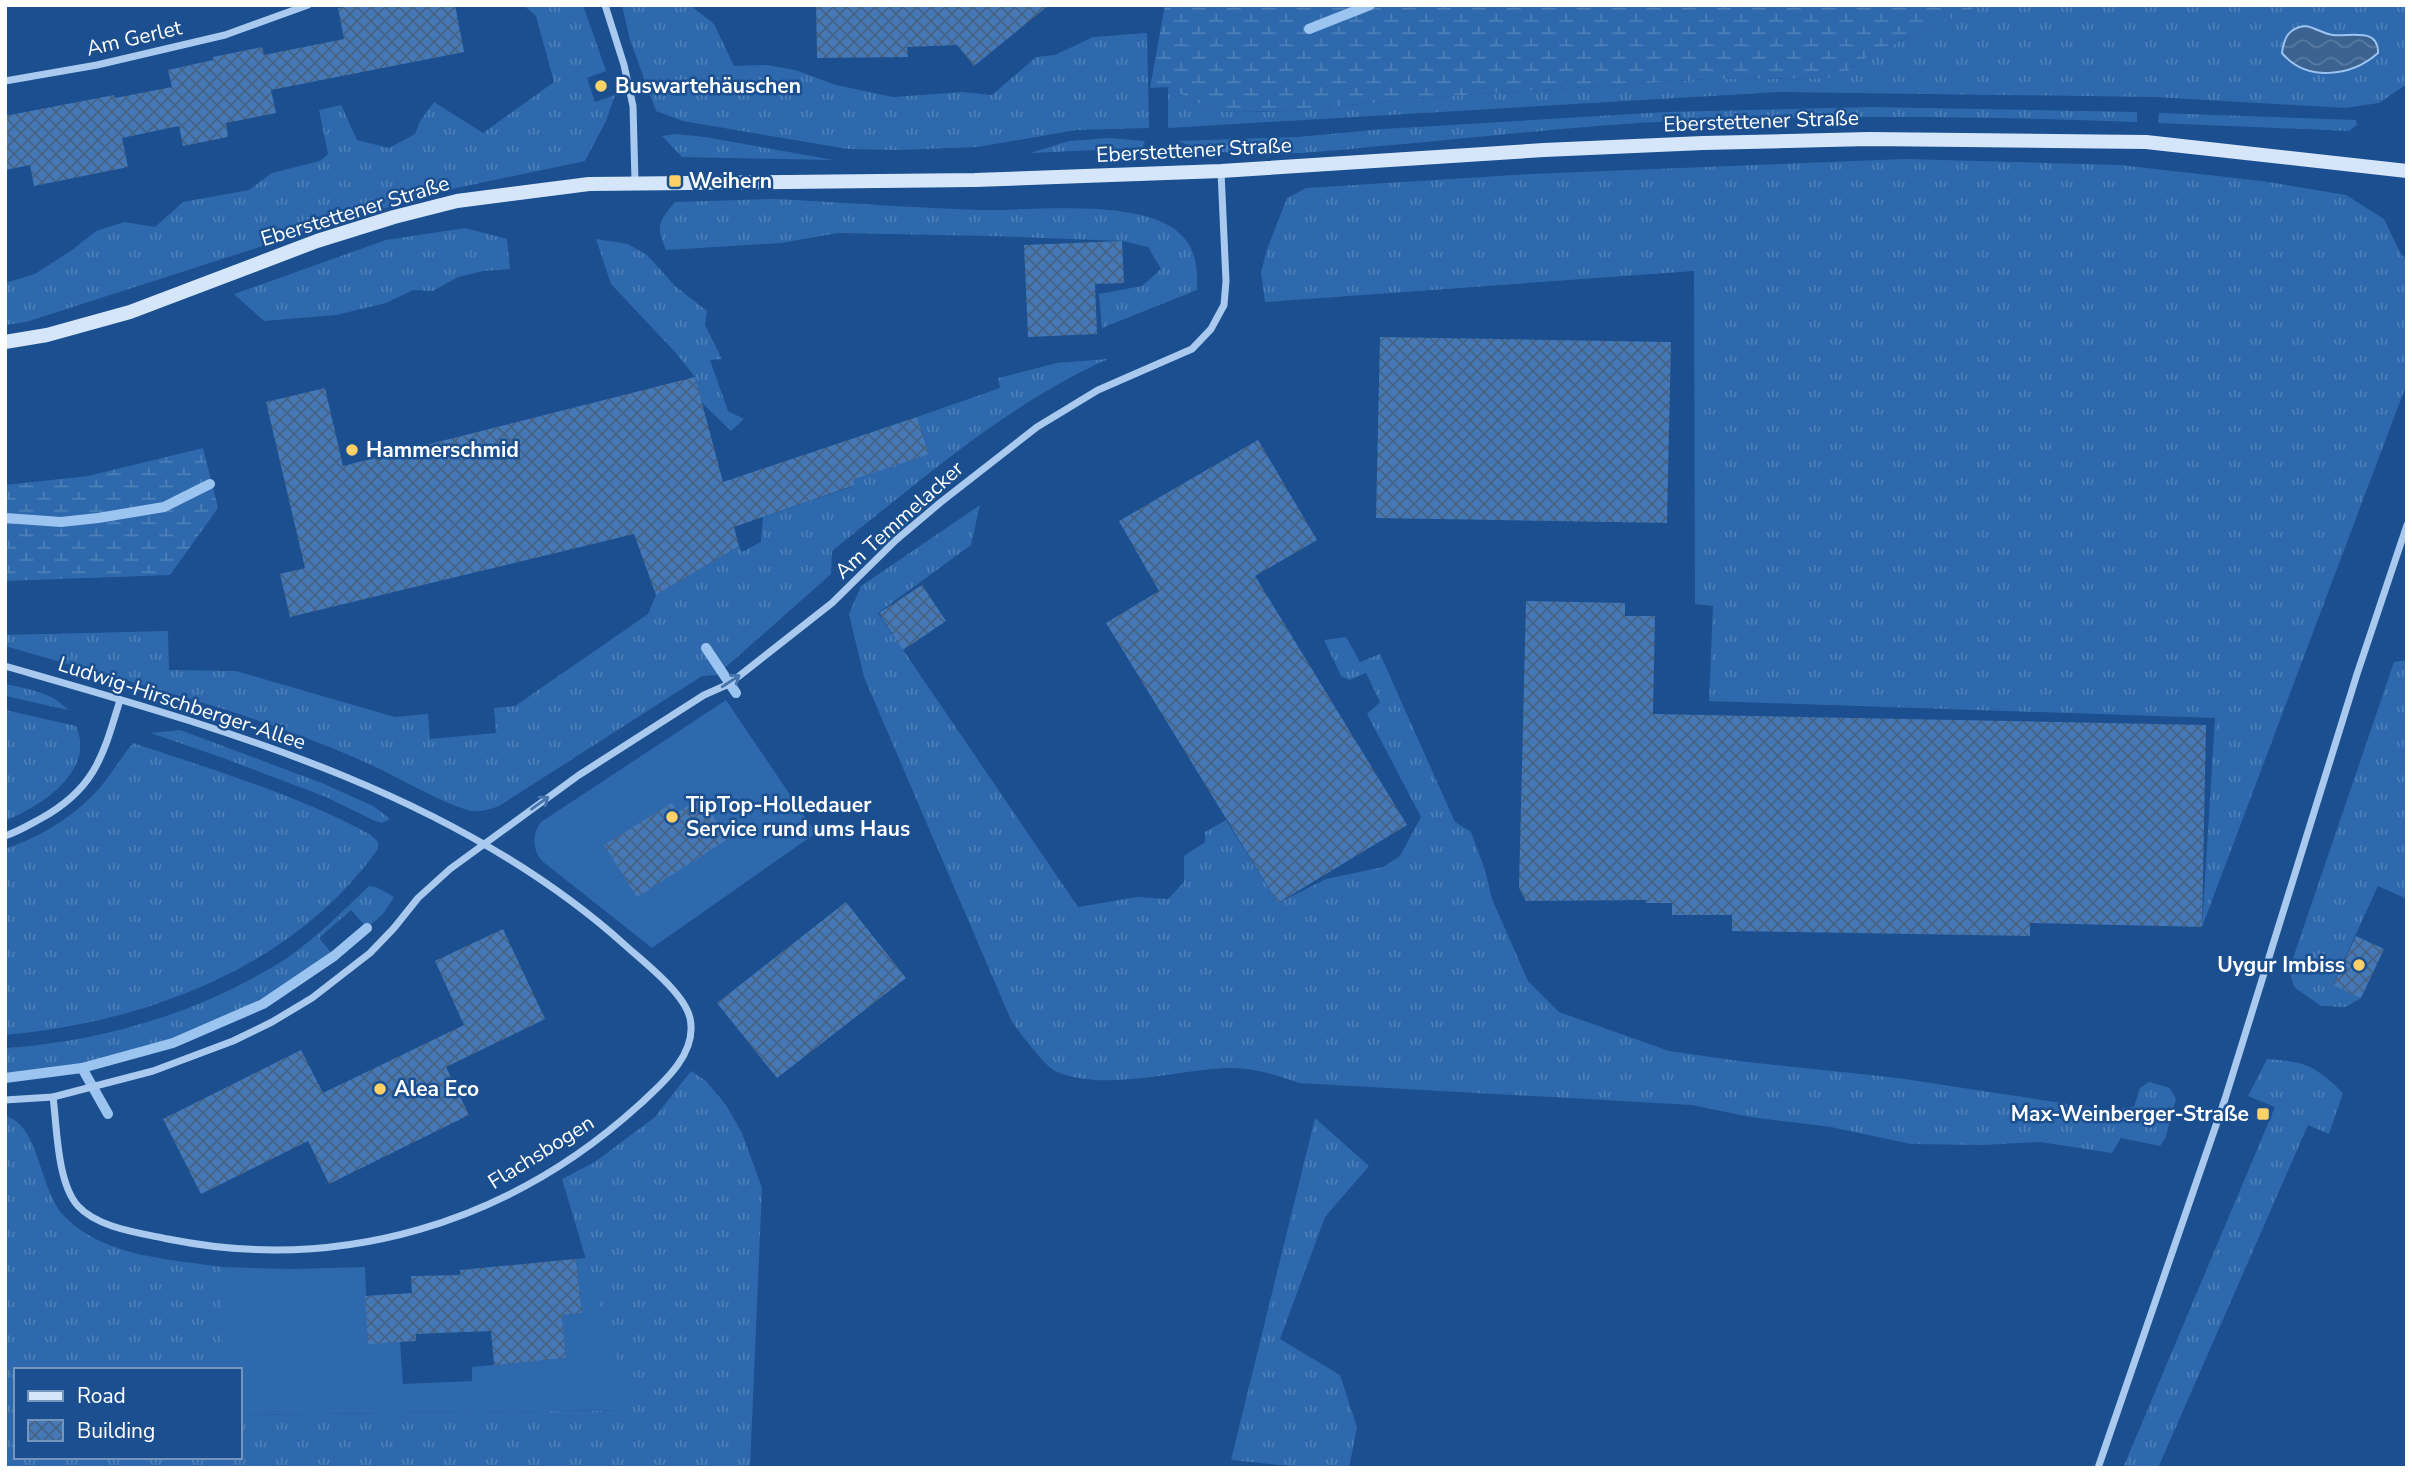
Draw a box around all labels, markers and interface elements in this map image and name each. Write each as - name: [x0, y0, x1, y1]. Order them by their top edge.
- street label: Am Gerlet: [83, 13, 185, 63]
- place label: Buswartehäuschen: [615, 72, 801, 100]
- marker: Buswartehäuschen: [593, 78, 609, 94]
- street label: Eberstettener Straße: [1663, 104, 1859, 138]
- street label: Eberstettener Straße: [1095, 131, 1293, 169]
- place label: Weihern: [689, 167, 772, 195]
- street label: Eberstettener Straße: [257, 169, 453, 253]
- marker: Weihern: [667, 173, 683, 189]
- place label: Hammerschmid: [366, 436, 519, 464]
- marker: Hammerschmid: [344, 442, 360, 458]
- street label: Am Temmelacker: [829, 454, 970, 585]
- street label: Ludwig-Hirschberger-Allee: [55, 650, 309, 756]
- one-way arrow: [721, 674, 740, 688]
- place label: TipTop-Holledauer Service rund ums Haus: [686, 791, 910, 843]
- one-way arrow: [530, 796, 549, 810]
- marker: TipTop-Holledauer Service rund ums Haus: [664, 809, 680, 825]
- place label: Uygur Imbiss: [2217, 951, 2345, 979]
- marker: Uygur Imbiss: [2351, 957, 2367, 973]
- place label: Alea Eco: [394, 1075, 479, 1103]
- marker: Alea Eco: [372, 1081, 388, 1097]
- place label: Max-Weinberger-Straße: [2011, 1100, 2249, 1128]
- marker: Max-Weinberger-Straße: [2255, 1106, 2271, 1122]
- street label: Flachsbogen: [483, 1108, 599, 1196]
- legend: [14, 1368, 242, 1459]
- text: Road: [77, 1382, 126, 1410]
- text: Building: [77, 1417, 155, 1445]

